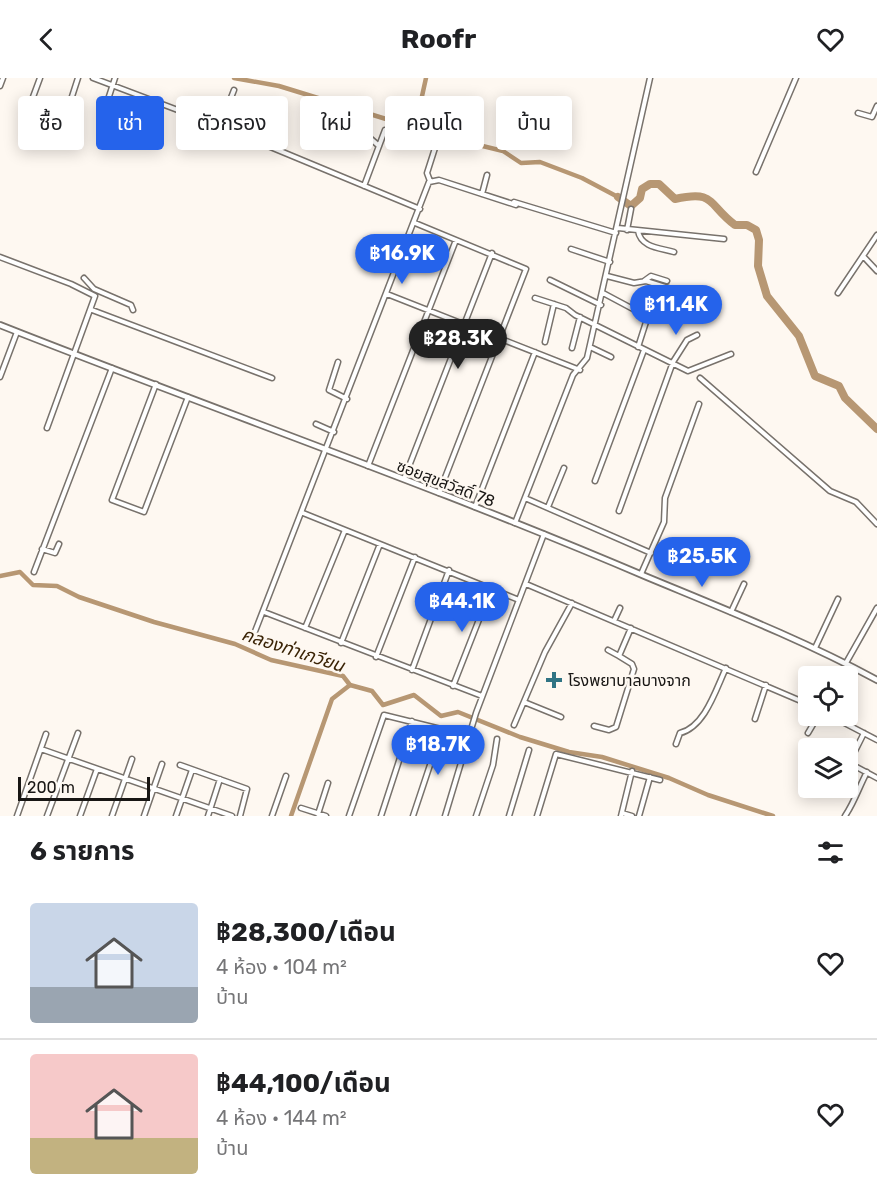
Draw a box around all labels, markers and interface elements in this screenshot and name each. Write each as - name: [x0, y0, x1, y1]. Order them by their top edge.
- icon: back: [30, 23, 63, 56]
- text: Roofr: [401, 23, 476, 55]
- icon: heart: [814, 23, 847, 56]
- chip: ซื้อ: [18, 96, 84, 150]
- chip: เช่า: [96, 96, 164, 150]
- chip: ตัวกรอง: [176, 96, 288, 150]
- chip: ใหม่: [300, 96, 373, 150]
- chip: คอนโด: [385, 96, 484, 150]
- chip: บ้าน: [496, 96, 572, 150]
- pin: ฿16.9K: [353, 234, 451, 285]
- text: ฿16.9K: [369, 241, 435, 265]
- pin: ฿11.4K: [627, 285, 725, 336]
- text: ฿11.4K: [644, 292, 708, 316]
- pin: ฿28.3K: [409, 319, 507, 370]
- text: ฿28.3K: [423, 326, 493, 350]
- street label: ซอยสุขสวัสดิ์ 78: [394, 456, 498, 511]
- pin: ฿25.5K: [653, 537, 751, 588]
- text: ฿25.5K: [667, 544, 737, 568]
- pin: ฿44.1K: [413, 582, 511, 633]
- text: ฿44.1K: [429, 589, 495, 613]
- water label: คลองท่าเกวียน: [239, 623, 348, 677]
- map controls: [798, 666, 858, 798]
- button: locate: [798, 666, 858, 726]
- marker: โรงพยาบาลบางจาก: [545, 671, 563, 689]
- place label: โรงพยาบาลบางจาก: [568, 671, 691, 690]
- pin: ฿18.7K: [389, 725, 487, 776]
- text: ฿18.7K: [406, 732, 470, 756]
- button: layers: [798, 738, 858, 798]
- scale bar: [18, 774, 150, 802]
- text: 200 m: [27, 778, 75, 797]
- text: 6 รายการ: [30, 836, 134, 867]
- icon: filters: [814, 836, 847, 869]
- text: ฿28,300/เดือน: [216, 917, 396, 948]
- icon: home: [78, 927, 150, 999]
- icon: heart: [814, 947, 847, 980]
- text: 4 ห้อง · 104 m²: [216, 955, 347, 979]
- text: บ้าน: [216, 985, 248, 1009]
- text: ฿44,100/เดือน: [216, 1068, 391, 1099]
- icon: home: [78, 1078, 150, 1150]
- icon: heart: [814, 1098, 847, 1131]
- text: 4 ห้อง · 144 m²: [216, 1106, 347, 1130]
- text: บ้าน: [216, 1136, 248, 1160]

